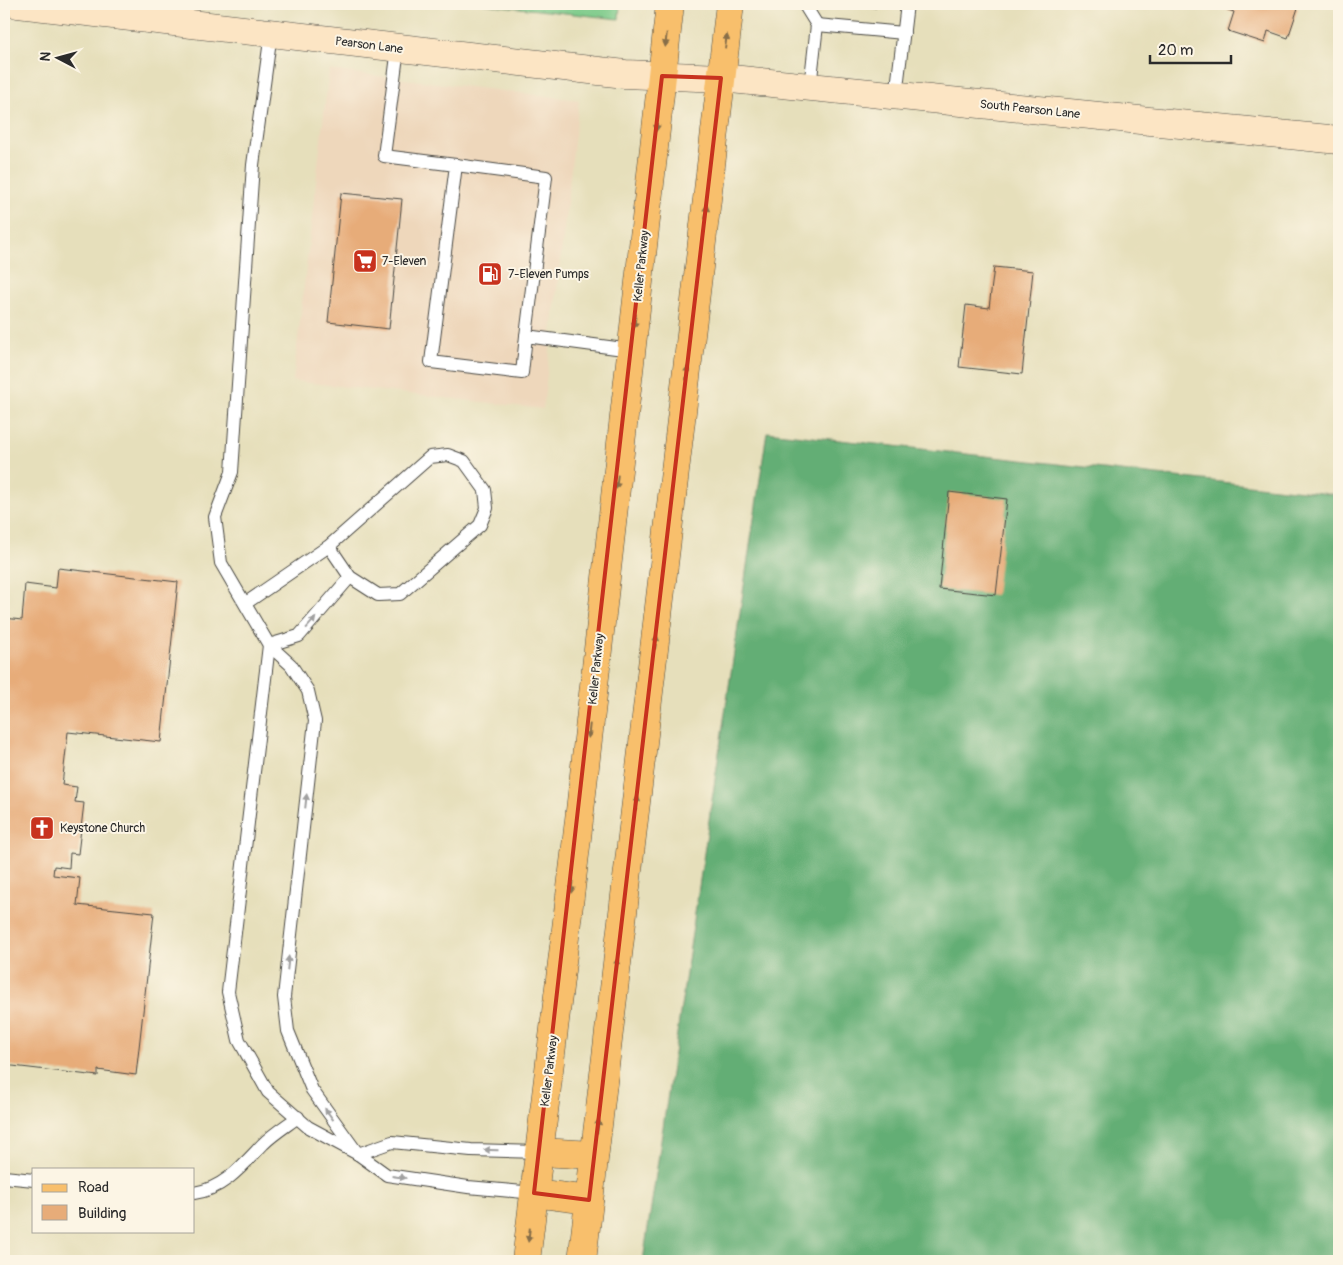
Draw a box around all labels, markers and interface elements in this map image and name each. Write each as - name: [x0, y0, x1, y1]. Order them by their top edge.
- north arrow: [32, 32, 82, 82]
- one-way arrow: [662, 32, 670, 48]
- scale bar: [1150, 32, 1232, 64]
- one-way arrow: [722, 33, 730, 49]
- street label: Pearson Lane: [334, 34, 404, 57]
- text: 20 m: [1158, 41, 1193, 60]
- text: N: [37, 51, 55, 62]
- street label: South Pearson Lane: [979, 97, 1081, 122]
- one-way arrow: [653, 117, 661, 133]
- one-way arrow: [702, 204, 710, 220]
- street label: Keller Parkway: [630, 230, 653, 302]
- supermarket icon: 7-Eleven: [352, 248, 378, 274]
- place label: 7-Eleven: [382, 254, 427, 269]
- fuel station icon: 7-Eleven Pumps: [477, 261, 503, 287]
- place label: 7-Eleven Pumps: [508, 267, 590, 282]
- one-way arrow: [631, 313, 639, 329]
- one-way arrow: [683, 365, 691, 381]
- one-way arrow: [613, 475, 621, 491]
- one-way arrow: [305, 616, 316, 629]
- street label: Keller Parkway: [585, 633, 608, 705]
- one-way arrow: [652, 634, 660, 650]
- one-way arrow: [585, 723, 593, 739]
- one-way arrow: [302, 793, 310, 809]
- one-way arrow: [633, 795, 641, 811]
- church icon: Keystone Church: [29, 815, 55, 841]
- place label: Keystone Church: [60, 821, 146, 836]
- one-way arrow: [568, 878, 576, 894]
- one-way arrow: [284, 954, 292, 970]
- one-way arrow: [613, 956, 621, 972]
- street label: Keller Parkway: [538, 1035, 561, 1107]
- one-way arrow: [324, 1108, 334, 1121]
- one-way arrow: [594, 1118, 602, 1134]
- one-way arrow: [483, 1146, 499, 1154]
- legend: [32, 1168, 195, 1232]
- one-way arrow: [392, 1173, 408, 1181]
- text: Road: [78, 1178, 109, 1197]
- text: Building: [78, 1204, 126, 1223]
- one-way arrow: [525, 1227, 533, 1243]

